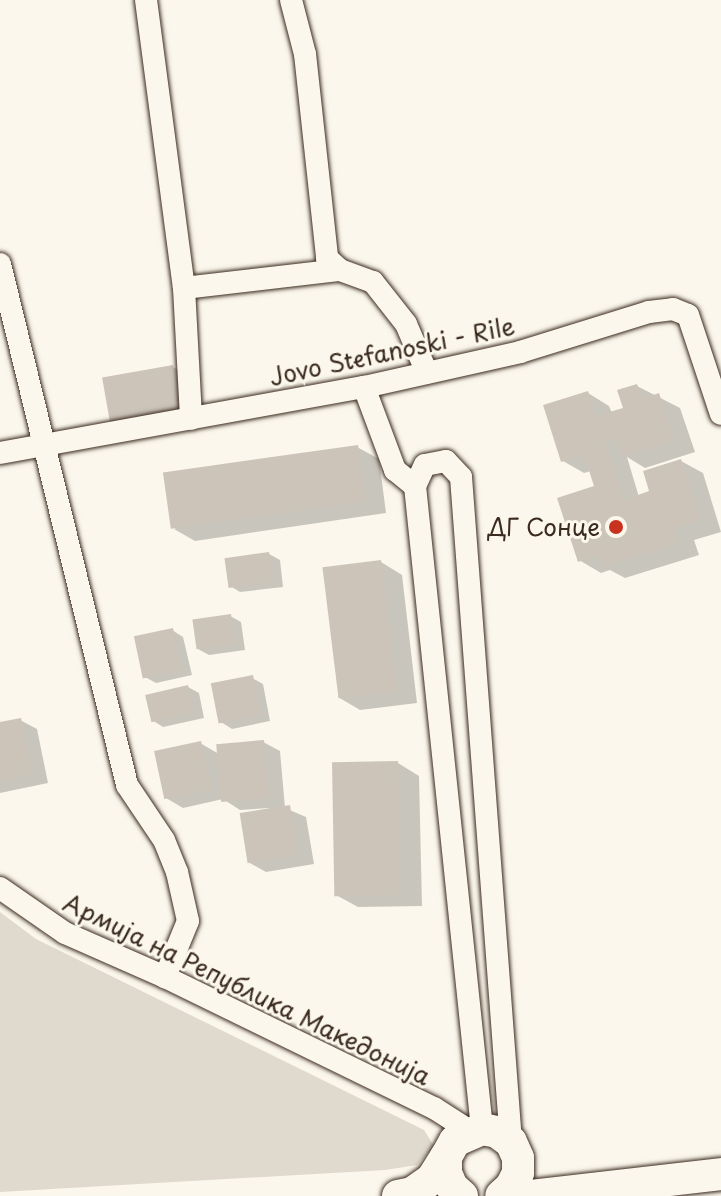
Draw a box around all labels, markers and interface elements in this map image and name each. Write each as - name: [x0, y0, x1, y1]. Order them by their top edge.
- street label: Jovo Stefanoski - Rile: [266, 311, 518, 391]
- place label: ДГ Сонце: [487, 513, 600, 541]
- marker: ДГ Сонце: [607, 518, 625, 536]
- street label: Армија на Република Македонија: [58, 887, 436, 1091]

